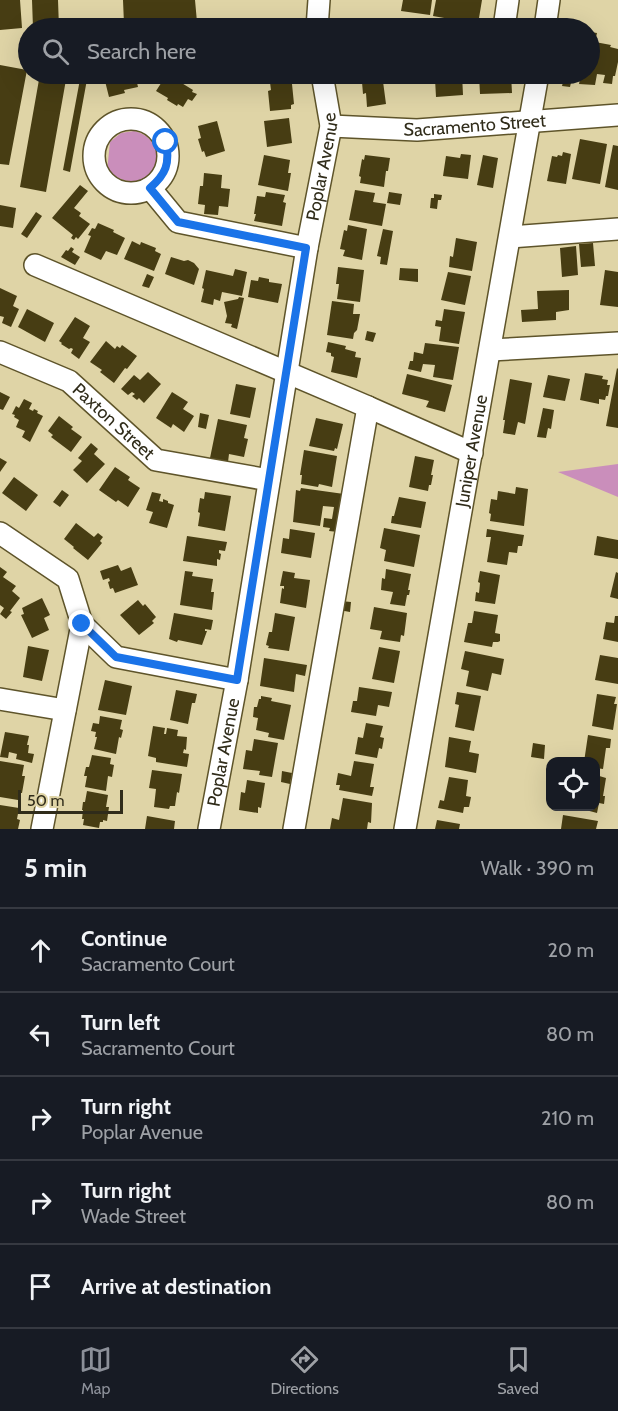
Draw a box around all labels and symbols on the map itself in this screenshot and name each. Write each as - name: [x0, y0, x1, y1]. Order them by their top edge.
- street label: Sacramento Street: [403, 109, 547, 141]
- street label: Poplar Avenue: [302, 111, 343, 223]
- route start: [152, 128, 178, 154]
- street label: Paxton Street: [68, 378, 159, 464]
- street label: Juniper Avenue: [451, 393, 492, 510]
- route end: [68, 610, 94, 636]
- street label: Poplar Avenue: [202, 696, 244, 808]
- scale bar: [18, 787, 123, 814]

